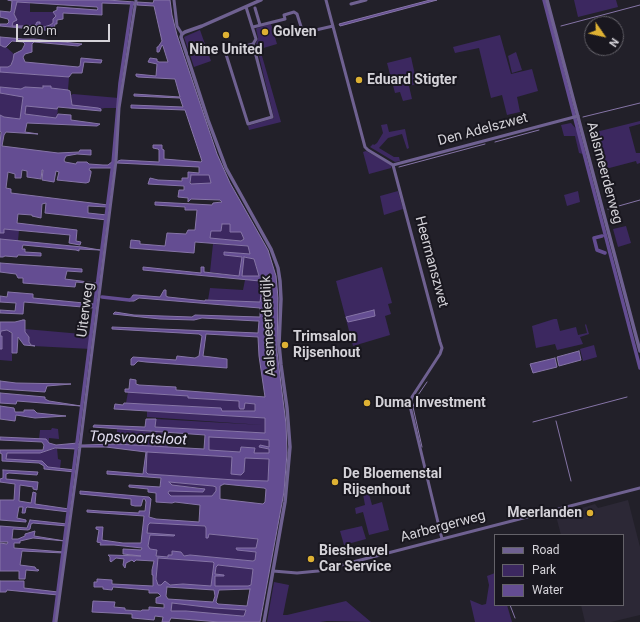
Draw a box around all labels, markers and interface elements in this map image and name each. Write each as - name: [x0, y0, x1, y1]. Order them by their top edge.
- scale bar: [18, 16, 112, 42]
- north arrow: [584, 16, 624, 56]
- text: 200 m: [23, 24, 57, 38]
- place label: Golven: [273, 24, 317, 40]
- marker: Golven: [260, 27, 270, 37]
- marker: Nine United: [221, 30, 231, 40]
- text: N: [606, 36, 621, 49]
- place label: Nine United: [189, 42, 263, 58]
- place label: Eduard Stigter: [367, 72, 457, 88]
- marker: Eduard Stigter: [354, 75, 364, 85]
- street label: Den Adelszwet: [436, 110, 530, 150]
- street label: Aalsmeerderweg: [582, 120, 626, 226]
- street label: Heermanszwet: [411, 214, 451, 310]
- street label: Aalsmeerderdijk: [258, 275, 280, 377]
- street label: Uiterweg: [74, 282, 98, 338]
- place label: Trimsalon Rijsenhout: [293, 329, 360, 362]
- marker: Trimsalon Rijsenhout: [280, 340, 290, 350]
- place label: Duma Investment: [375, 395, 486, 411]
- marker: Duma Investment: [362, 398, 372, 408]
- water label: Topsvoortsloot: [89, 428, 187, 450]
- place label: De Bloemenstal Rijsenhout: [343, 466, 442, 498]
- marker: De Bloemenstal Rijsenhout: [330, 477, 340, 487]
- place label: Meerlanden: [507, 505, 582, 521]
- street label: Aarbergerweg: [399, 508, 487, 546]
- marker: Meerlanden: [585, 508, 595, 518]
- legend: [494, 534, 624, 606]
- place label: Biesheuvel Car Service: [319, 543, 391, 576]
- text: Road: [532, 543, 560, 557]
- marker: Biesheuvel Car Service: [306, 554, 316, 564]
- text: Park: [532, 563, 556, 577]
- text: Water: [532, 583, 563, 597]

